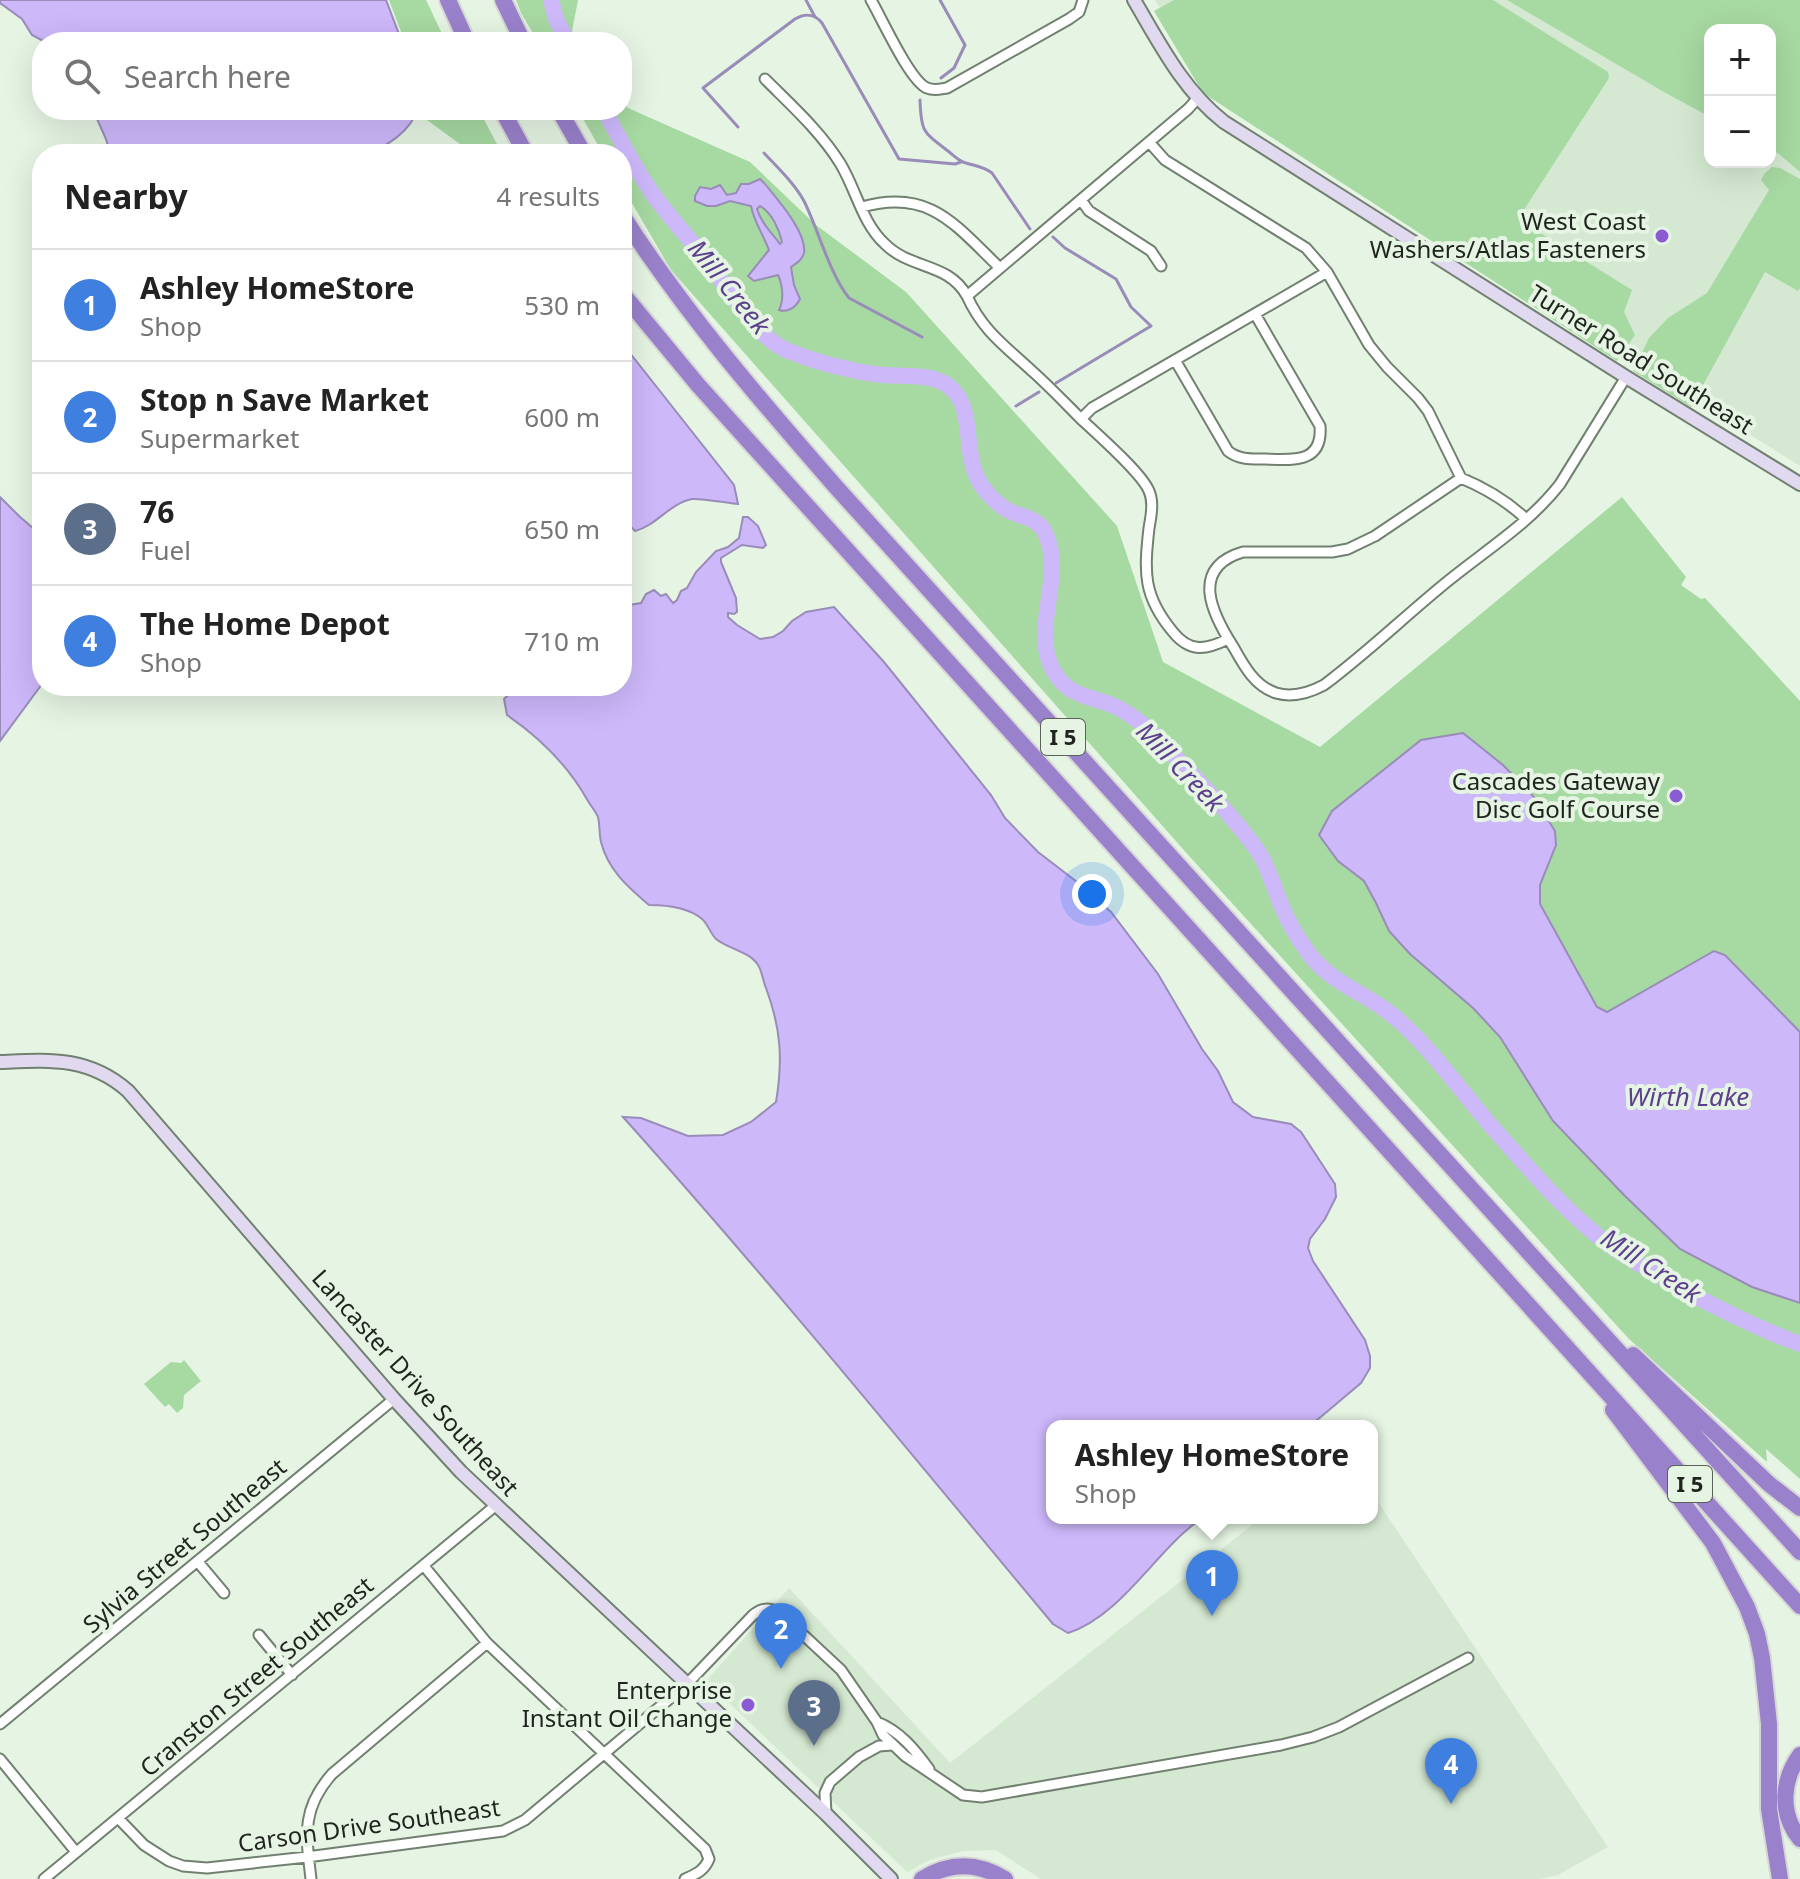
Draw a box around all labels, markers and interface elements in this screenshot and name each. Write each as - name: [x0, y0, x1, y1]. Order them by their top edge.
- map controls: [1704, 24, 1776, 168]
- button: +: [1704, 24, 1776, 96]
- search box: [32, 32, 632, 120]
- icon: search: [60, 54, 104, 98]
- text: Search here: [124, 56, 291, 97]
- button: −: [1704, 96, 1776, 168]
- text: Nearby: [64, 173, 188, 219]
- text: 4 results: [496, 178, 600, 214]
- place label: West Coast Washers/Atlas Fasteners: [1370, 204, 1646, 265]
- marker: West Coast Washers/Atlas Fasteners: [1653, 227, 1671, 245]
- water label: Mill Creek: [680, 231, 780, 342]
- text: Ashley HomeStore: [140, 267, 414, 308]
- street label: Turner Road Southeast: [1523, 276, 1760, 441]
- text: 1: [83, 287, 97, 323]
- text: 530 m: [524, 287, 600, 323]
- text: Shop: [140, 308, 202, 344]
- text: Stop n Save Market: [140, 379, 429, 420]
- text: 2: [83, 399, 97, 435]
- text: 600 m: [524, 399, 600, 435]
- text: Supermarket: [140, 420, 299, 456]
- text: 76: [140, 491, 174, 532]
- text: 3: [83, 511, 97, 547]
- text: 650 m: [524, 511, 600, 547]
- text: Fuel: [140, 532, 191, 568]
- text: The Home Depot: [140, 603, 390, 644]
- text: 4: [83, 623, 97, 659]
- text: 710 m: [524, 623, 600, 659]
- text: Shop: [140, 644, 202, 680]
- water label: Mill Creek: [1129, 713, 1234, 820]
- road number: I 5: [1041, 719, 1085, 755]
- place label: Cascades Gateway Disc Golf Course: [1452, 764, 1661, 825]
- marker: Cascades Gateway Disc Golf Course: [1667, 787, 1685, 805]
- your location: [1072, 874, 1112, 914]
- water label: Wirth Lake: [1627, 1078, 1749, 1114]
- water label: Mill Creek: [1594, 1219, 1710, 1312]
- street label: Lancaster Drive Southeast: [305, 1262, 527, 1503]
- popup: [1046, 1420, 1378, 1524]
- text: Ashley HomeStore: [1075, 1434, 1349, 1475]
- street label: Sylvia Street Southeast: [75, 1450, 293, 1640]
- road number: I 5: [1668, 1466, 1712, 1502]
- text: Shop: [1075, 1475, 1137, 1511]
- pin: 1: [1186, 1550, 1238, 1616]
- street label: Cranston Street Southeast: [132, 1568, 380, 1783]
- pin: 2: [755, 1603, 807, 1669]
- place label: Enterprise Instant Oil Change: [522, 1673, 732, 1734]
- pin: 3: [788, 1680, 840, 1746]
- marker: Enterprise Instant Oil Change: [739, 1696, 757, 1714]
- pin: 4: [1425, 1738, 1477, 1804]
- street label: Carson Drive Southeast: [236, 1790, 502, 1859]

